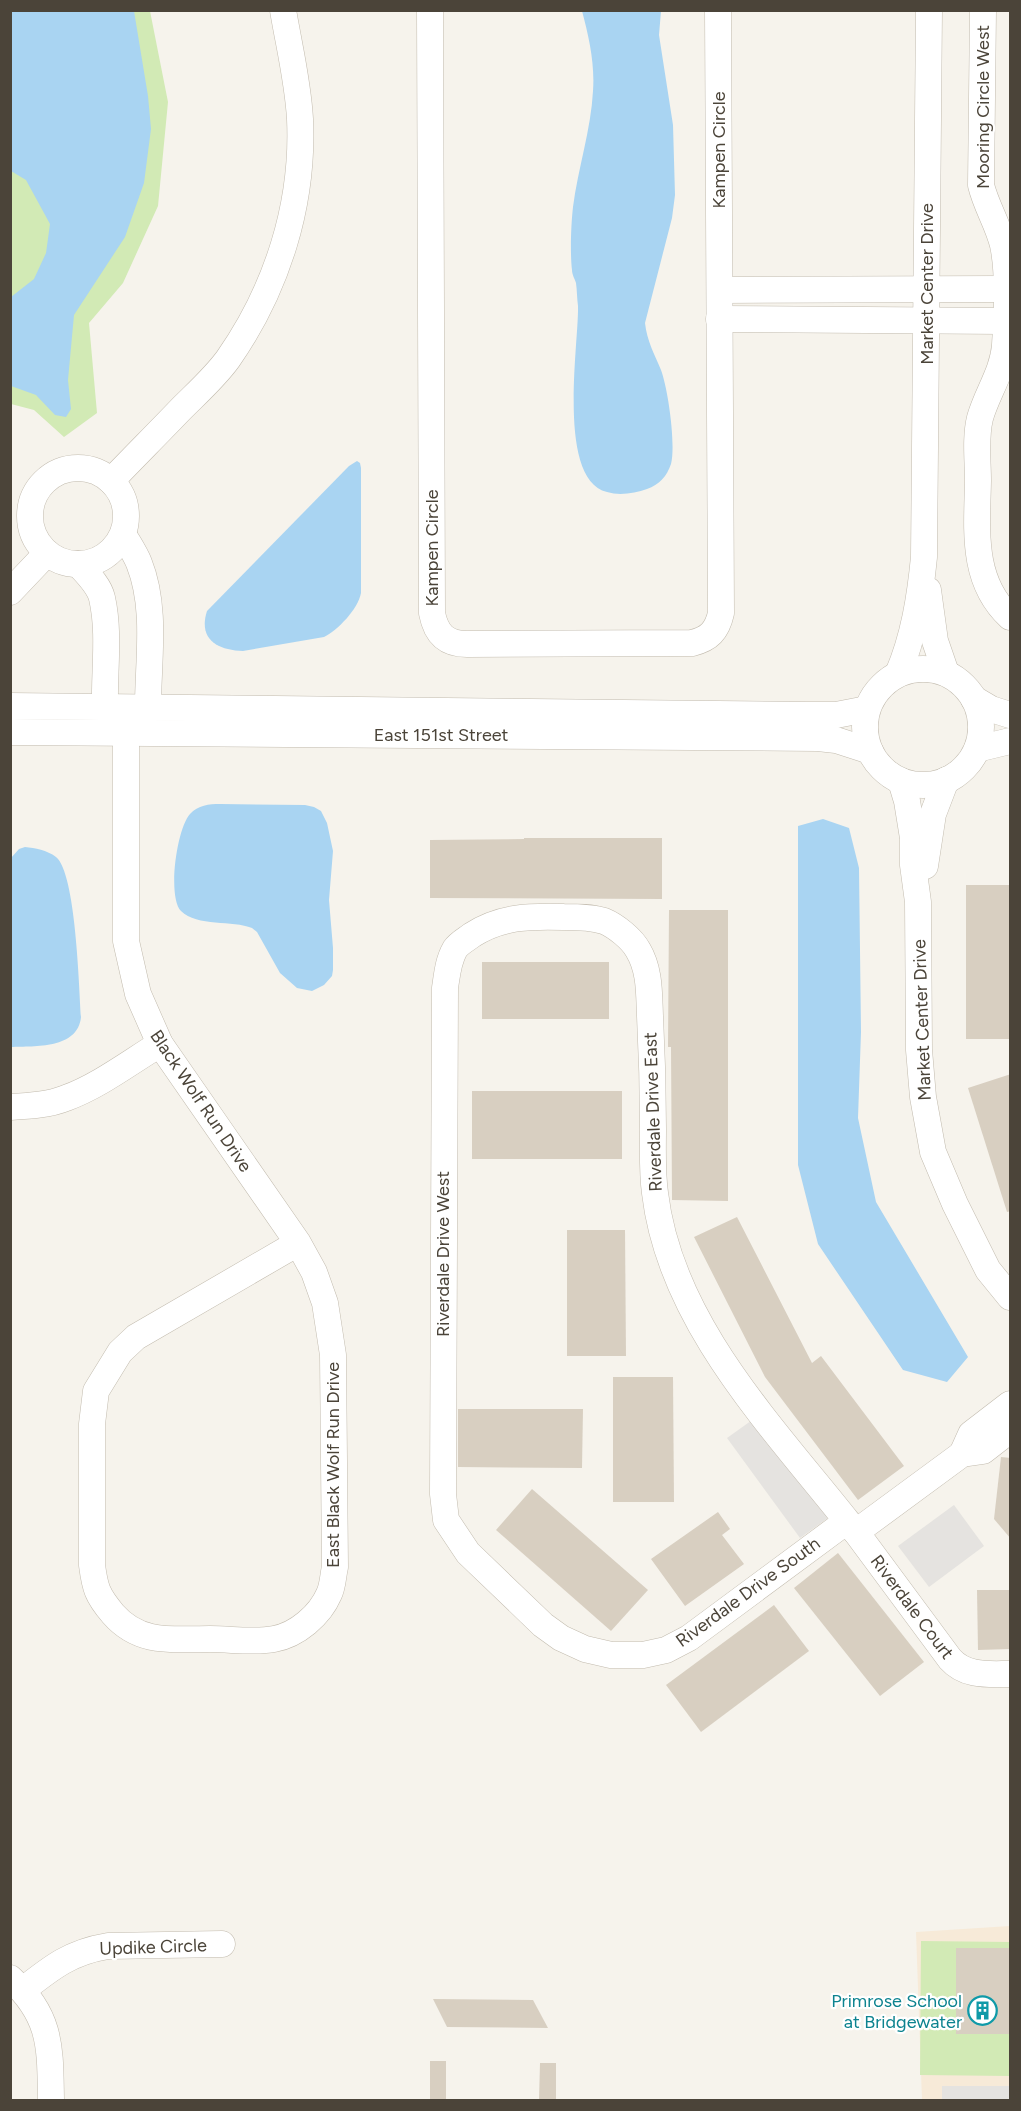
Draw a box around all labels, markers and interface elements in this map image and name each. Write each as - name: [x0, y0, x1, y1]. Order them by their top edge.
- street label: Mooring Circle West: [972, 25, 994, 189]
- street label: Kampen Circle: [708, 91, 730, 209]
- street label: Market Center Drive: [916, 203, 938, 365]
- street label: Kampen Circle: [421, 489, 443, 607]
- street label: East 151st Street: [374, 724, 509, 746]
- street label: Market Center Drive: [908, 939, 936, 1101]
- street label: Black Wolf Run Drive: [145, 1026, 257, 1176]
- street label: Riverdale Drive East: [639, 1032, 667, 1192]
- street label: Riverdale Drive West: [432, 1171, 454, 1337]
- street label: East Black Wolf Run Drive: [322, 1362, 344, 1568]
- street label: Riverdale Drive South: [672, 1532, 824, 1652]
- street label: Riverdale Court: [866, 1551, 958, 1664]
- street label: Updike Circle: [99, 1934, 207, 1960]
- place label: Primrose School at Bridgewater: [831, 1990, 962, 2033]
- building icon: Primrose School at Bridgewater: [967, 1995, 999, 2027]

